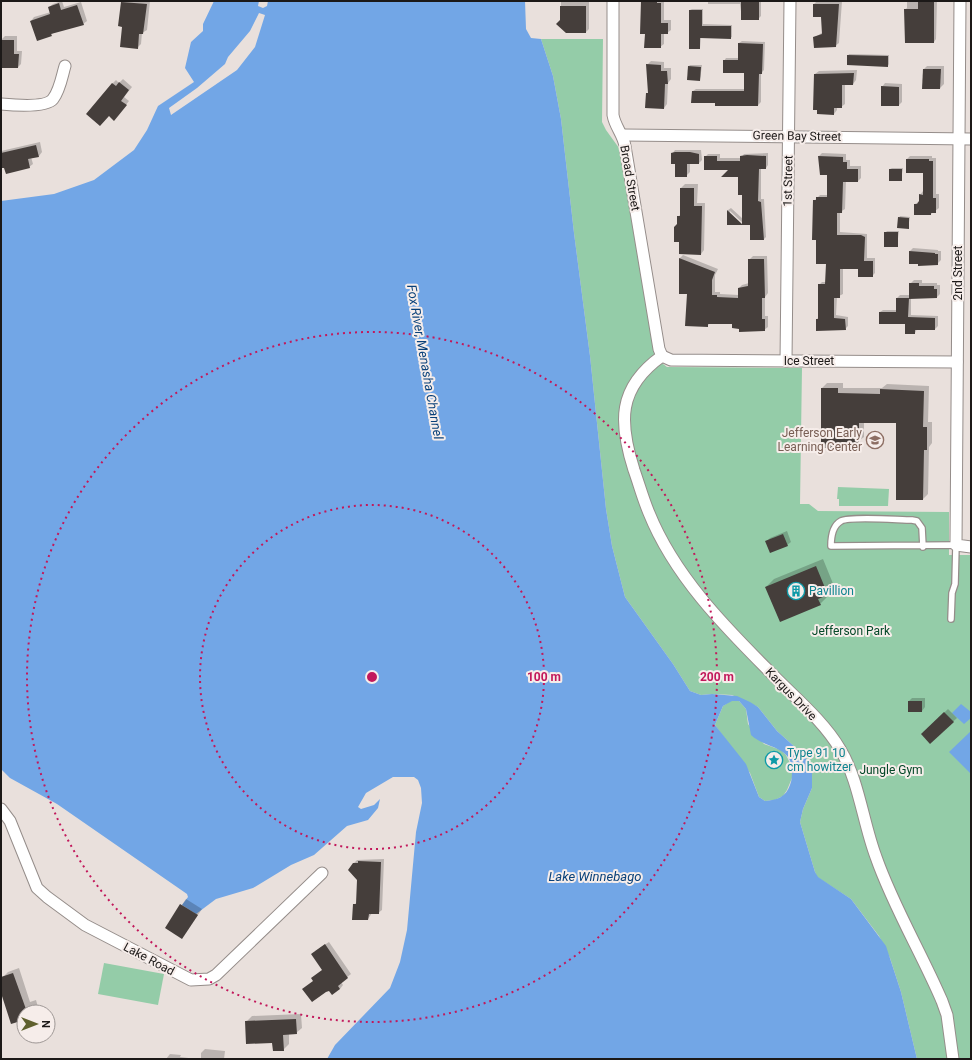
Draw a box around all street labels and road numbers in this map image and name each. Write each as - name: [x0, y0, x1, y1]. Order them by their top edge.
- street label: Green Bay Street: [753, 128, 842, 144]
- street label: Broad Street: [617, 144, 643, 212]
- street label: 1st Street: [781, 155, 795, 207]
- street label: 2nd Street: [951, 246, 965, 300]
- street label: Ice Street: [784, 354, 834, 368]
- street label: Kargus Drive: [763, 665, 819, 723]
- street label: Lake Road: [121, 940, 177, 978]

